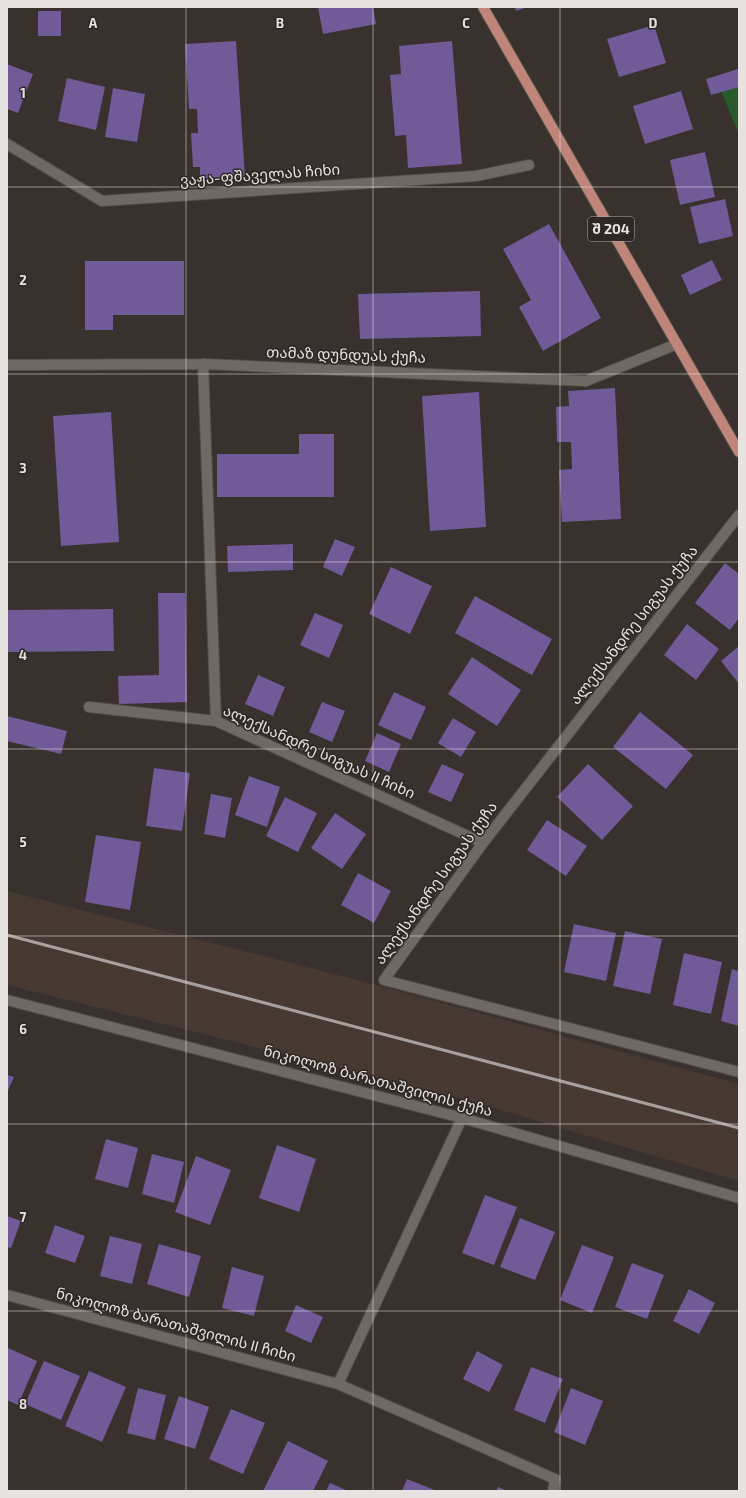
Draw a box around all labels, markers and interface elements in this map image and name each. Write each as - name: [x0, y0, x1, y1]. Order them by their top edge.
- text: A: [89, 15, 98, 31]
- text: B: [276, 15, 284, 31]
- text: C: [462, 15, 470, 31]
- text: D: [649, 15, 658, 31]
- text: 1: [20, 85, 26, 101]
- street label: ვაჟა-ფშაველას ჩიხი: [179, 159, 341, 190]
- road number: შ 204: [588, 217, 634, 241]
- text: 2: [19, 272, 27, 288]
- street label: თამაზ დუნდუას ქუჩა: [266, 342, 426, 367]
- text: 3: [19, 460, 27, 476]
- street label: ალექსანდრე სიგუას ქუჩა: [566, 541, 702, 708]
- text: 4: [19, 647, 27, 663]
- street label: ალექსანდრე სიგუას II ჩიხი: [220, 701, 418, 803]
- street label: ალექსანდრე სიგუას ქუჩა: [370, 798, 501, 968]
- text: 5: [19, 834, 27, 850]
- text: 6: [19, 1021, 27, 1037]
- street label: ნიკოლოზ ბარათაშვილის ქუჩა: [261, 1041, 495, 1120]
- text: 7: [20, 1209, 27, 1225]
- street label: ნიკოლოზ ბარათაშვილის II ჩიხი: [54, 1283, 298, 1366]
- text: 8: [19, 1396, 27, 1412]

